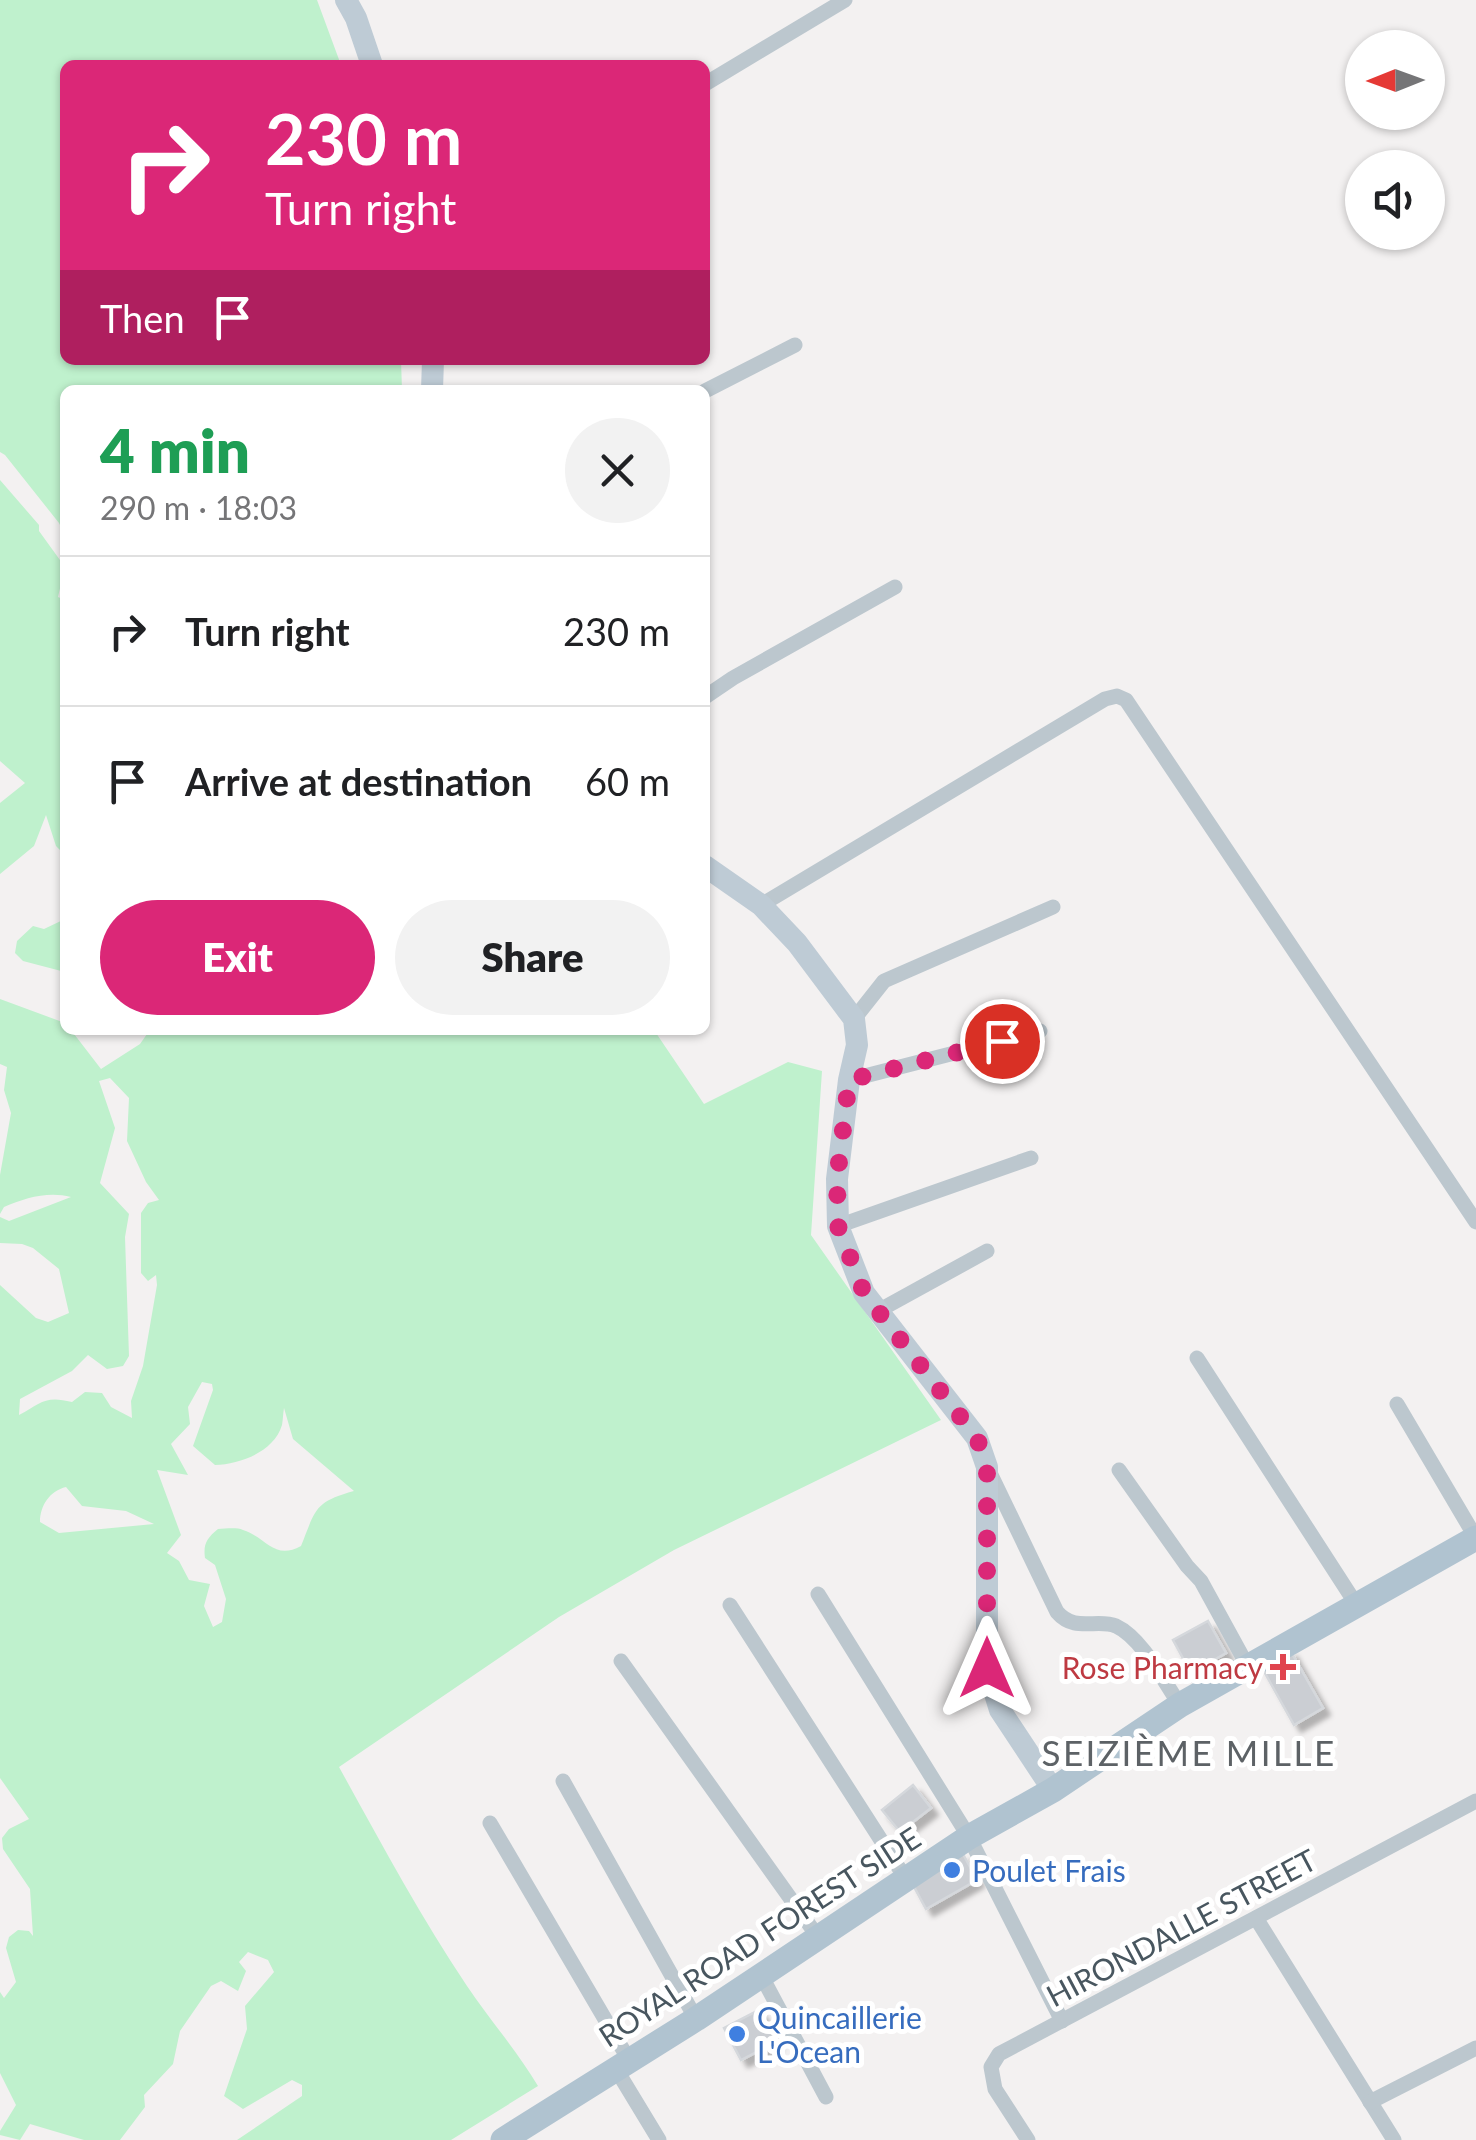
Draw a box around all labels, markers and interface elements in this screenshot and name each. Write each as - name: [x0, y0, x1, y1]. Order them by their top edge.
- north arrow: [1345, 30, 1445, 130]
- map controls: [1345, 30, 1445, 250]
- text: 230 m: [265, 96, 462, 180]
- icon: right: [100, 100, 230, 230]
- button: sound: [1345, 150, 1445, 250]
- text: Turn right: [265, 181, 456, 235]
- icon: arrive: [205, 290, 260, 345]
- text: Then: [100, 295, 185, 341]
- text: 4 min: [100, 414, 250, 486]
- button: close: [565, 418, 670, 523]
- text: 290 m · 18:03: [100, 488, 297, 527]
- icon: right: [100, 604, 155, 659]
- text: Turn right: [185, 608, 350, 654]
- text: 230 m: [563, 608, 670, 654]
- icon: arrive: [100, 754, 155, 809]
- text: Arrive at destination: [185, 758, 532, 804]
- text: 60 m: [585, 758, 670, 804]
- button: Exit: [100, 900, 375, 1015]
- button: Share: [395, 900, 670, 1015]
- pin: [960, 999, 1045, 1084]
- icon: arrive: [975, 1014, 1030, 1069]
- position arrow: [935, 1616, 1039, 1720]
- place label: Rose Pharmacy: [1062, 1649, 1264, 1685]
- marker: Rose Pharmacy: [1272, 1656, 1294, 1678]
- district label: SEIZIÈME MILLE: [1041, 1731, 1337, 1773]
- street label: ROYAL ROAD FOREST SIDE: [592, 1819, 926, 2053]
- street label: HIRONDALLE STREET: [1040, 1840, 1322, 2013]
- place label: Poulet Frais: [972, 1852, 1126, 1888]
- marker: Poulet Frais: [941, 1859, 963, 1881]
- place label: Quincaillerie L'Ocean: [757, 1999, 922, 2069]
- marker: Quincaillerie L'Ocean: [726, 2023, 748, 2045]

